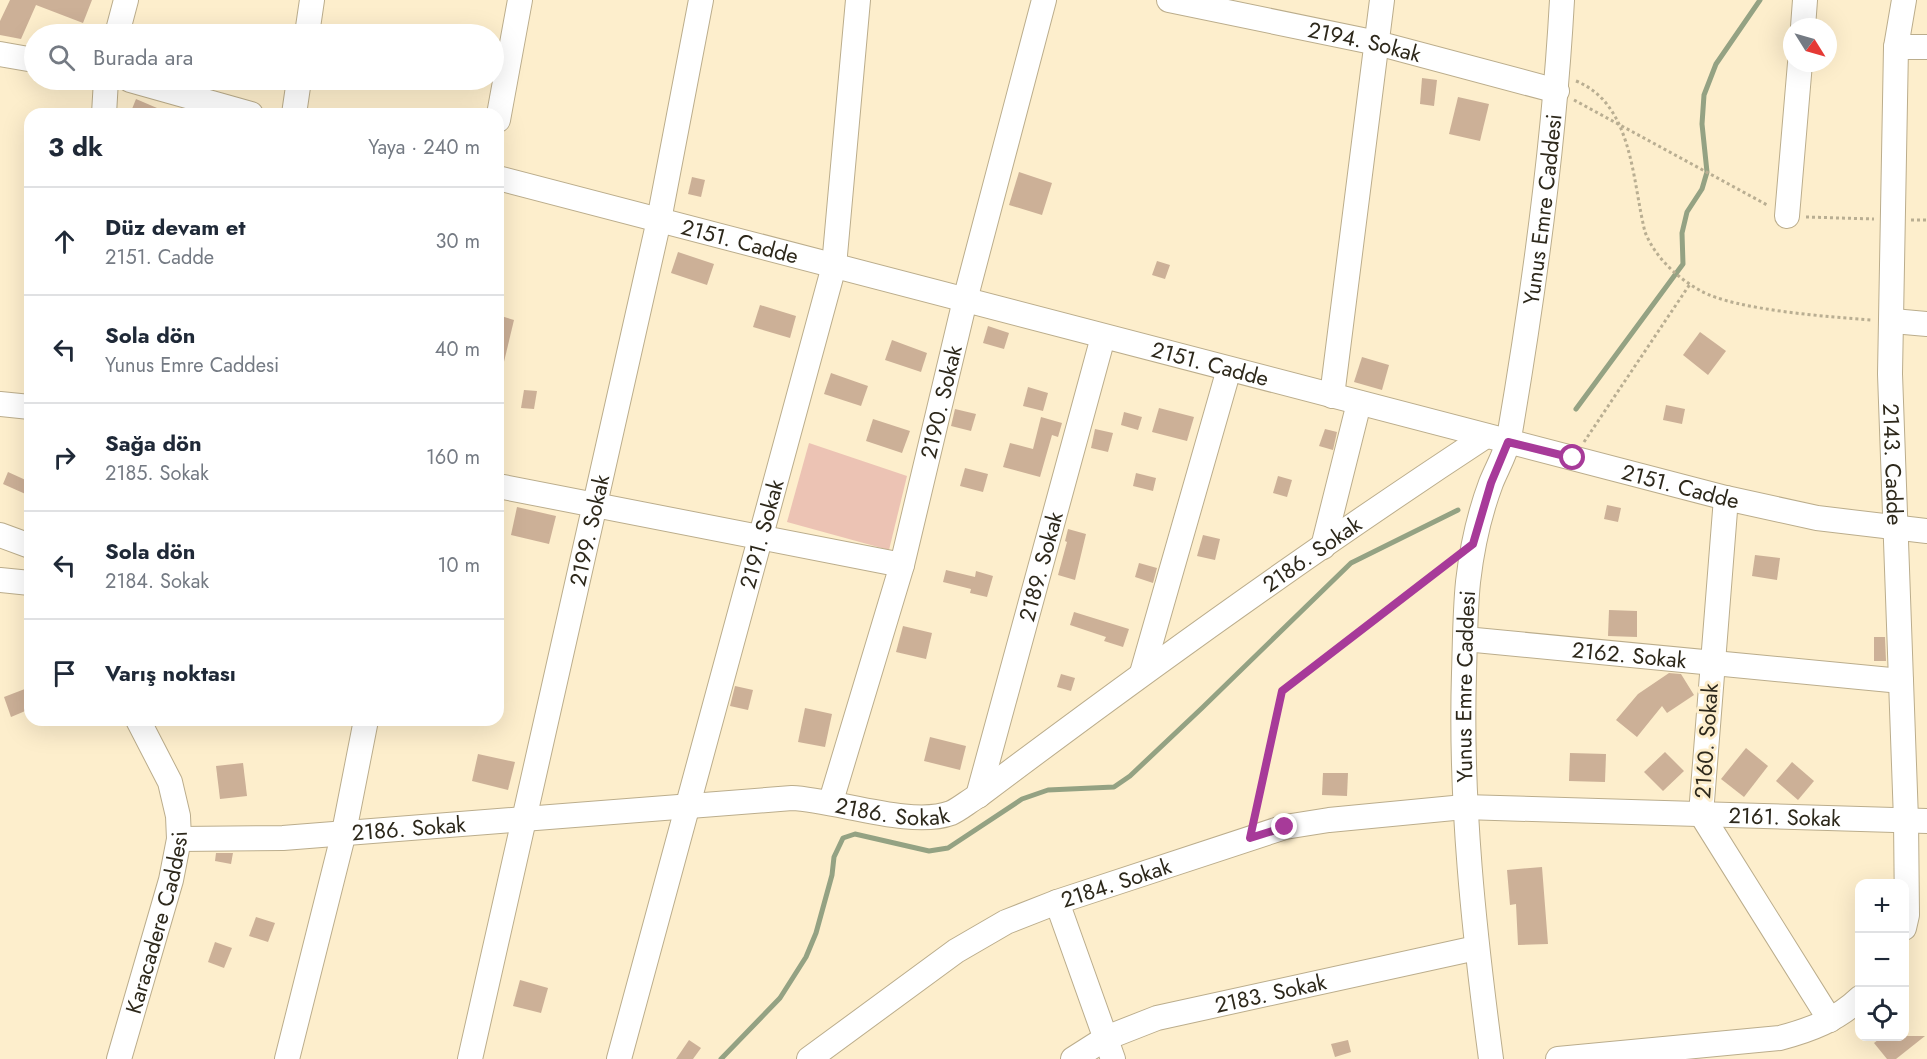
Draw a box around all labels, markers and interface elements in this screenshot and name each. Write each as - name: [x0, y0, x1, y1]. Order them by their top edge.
- street label: 2194. Sokak: [1305, 13, 1425, 70]
- north arrow: [1783, 18, 1837, 72]
- search box: [24, 24, 504, 90]
- icon: search: [45, 41, 78, 74]
- text: Burada ara: [93, 41, 193, 73]
- street label: Yunus Emre Caddesi: [1514, 113, 1569, 307]
- text: 3 dk: [48, 128, 103, 166]
- text: Yaya · 240 m: [368, 133, 480, 162]
- street label: 2151. Cadde: [678, 210, 802, 272]
- text: Düz devam et: [105, 211, 245, 243]
- icon: ahead: [48, 225, 81, 258]
- text: 30 m: [435, 227, 480, 256]
- text: 2151. Cadde: [105, 243, 214, 272]
- text: Sola dön: [105, 319, 195, 351]
- icon: left: [48, 333, 81, 366]
- street label: 2151. Cadde: [1148, 333, 1272, 394]
- text: 40 m: [435, 335, 480, 364]
- street label: 2190. Sokak: [912, 342, 970, 462]
- text: Yunus Emre Caddesi: [105, 351, 279, 380]
- street label: 2143. Cadde: [1875, 403, 1911, 526]
- text: Sağa dön: [105, 427, 202, 459]
- icon: right: [48, 441, 81, 474]
- text: 160 m: [426, 443, 480, 472]
- route start: [1559, 444, 1585, 470]
- street label: 2151. Cadde: [1618, 456, 1742, 516]
- text: 2185. Sokak: [105, 459, 209, 488]
- street label: 2199. Sokak: [561, 471, 617, 589]
- street label: 2191. Sokak: [731, 475, 792, 592]
- street label: 2189. Sokak: [1010, 507, 1071, 625]
- street label: 2186. Sokak: [1256, 508, 1368, 600]
- text: Sola dön: [105, 535, 195, 567]
- icon: left: [48, 549, 81, 582]
- text: 10 m: [437, 551, 480, 580]
- text: 2184. Sokak: [105, 567, 209, 596]
- street label: Yunus Emre Caddesi: [1447, 589, 1483, 783]
- street label: 2162. Sokak: [1571, 633, 1688, 676]
- icon: arrive: [48, 657, 81, 690]
- text: Varış noktası: [105, 657, 236, 689]
- street label: 2160. Sokak: [1686, 682, 1726, 800]
- street label: 2186. Sokak: [832, 789, 953, 833]
- street label: 2161. Sokak: [1728, 799, 1842, 834]
- street label: 2186. Sokak: [350, 808, 467, 849]
- route end: [1271, 813, 1297, 839]
- street label: Karacadere Caddesi: [117, 830, 195, 1017]
- street label: 2184. Sokak: [1056, 849, 1176, 916]
- map controls: [1855, 879, 1909, 1041]
- button: +: [1855, 879, 1909, 933]
- button: −: [1855, 933, 1909, 987]
- street label: 2183. Sokak: [1212, 965, 1330, 1021]
- button: locate: [1855, 987, 1909, 1041]

